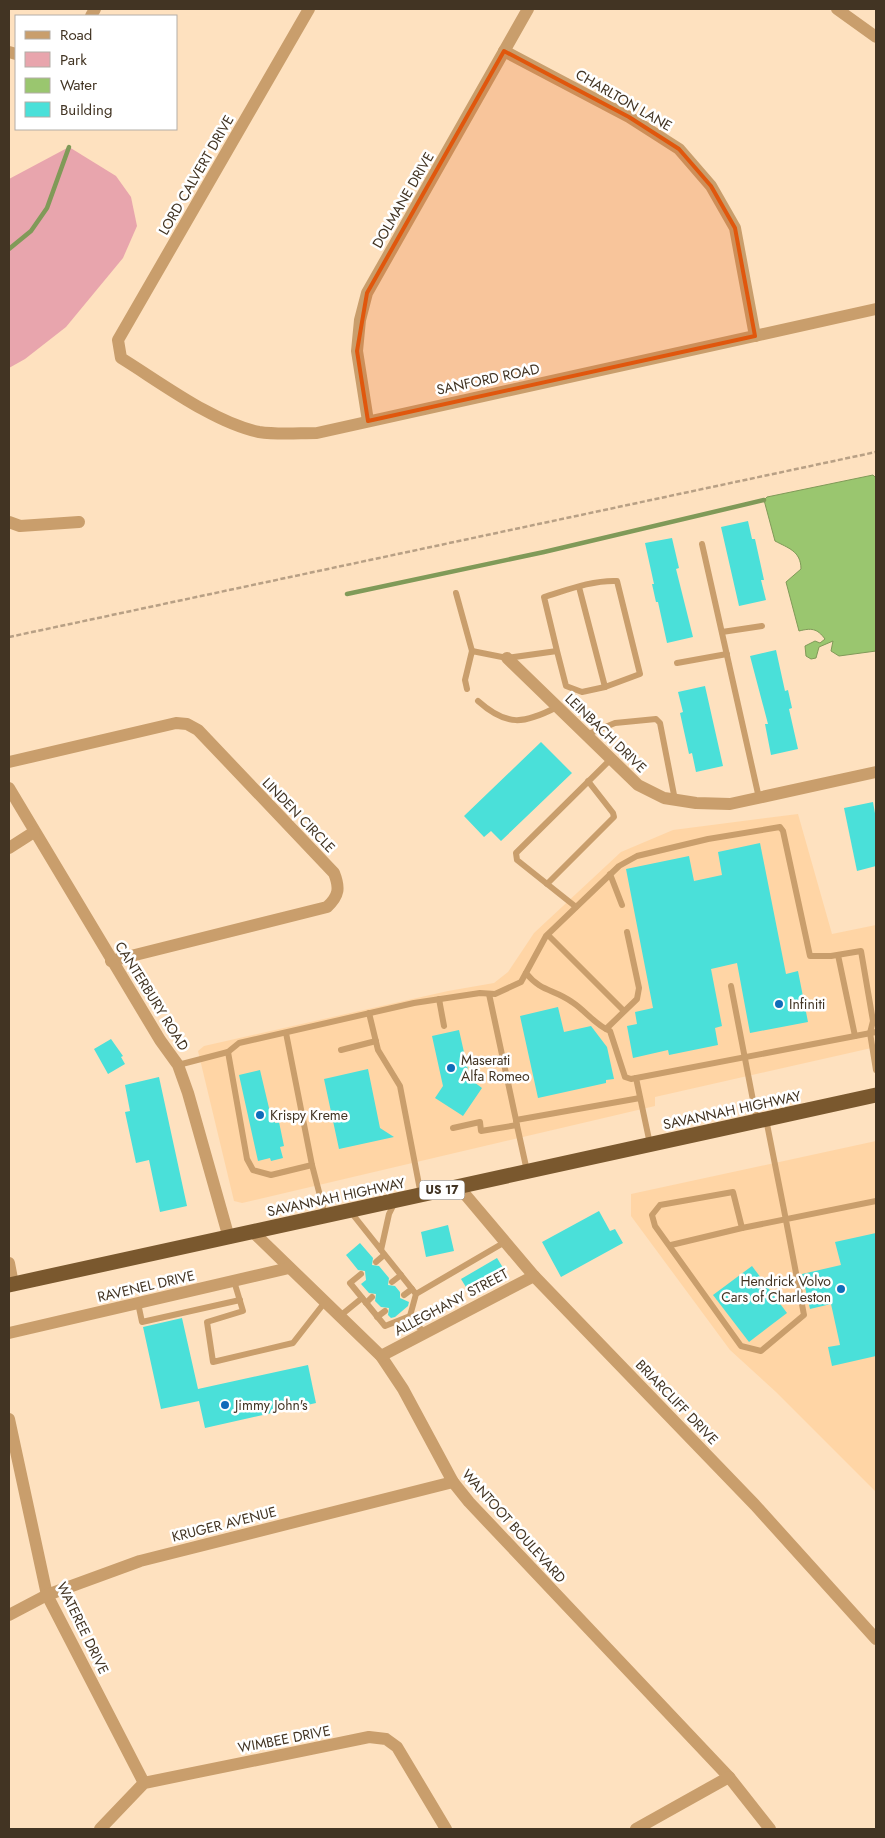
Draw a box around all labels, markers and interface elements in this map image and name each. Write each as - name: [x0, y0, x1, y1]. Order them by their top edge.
- legend: [15, 15, 178, 130]
- text: Road: [60, 24, 92, 46]
- text: Park: [60, 49, 87, 71]
- street label: CHARLTON LANE: [572, 64, 676, 136]
- text: Water: [60, 74, 98, 96]
- text: Building: [60, 99, 112, 121]
- street label: LORD CALVERT DRIVE: [154, 111, 238, 239]
- street label: DOLMANE DRIVE: [367, 148, 439, 252]
- street label: SANFORD ROAD: [435, 358, 541, 400]
- street label: LEINBACH DRIVE: [561, 689, 651, 777]
- street label: LINDEN CIRCLE: [258, 773, 340, 857]
- street label: CANTERBURY ROAD: [110, 938, 194, 1054]
- place label: Infiniti: [789, 994, 825, 1014]
- marker: Infiniti: [773, 998, 785, 1010]
- place label: Maserati Alfa Romeo: [461, 1050, 530, 1086]
- marker: Maserati Alfa Romeo: [445, 1062, 457, 1074]
- street label: SAVANNAH HIGHWAY: [661, 1086, 803, 1134]
- place label: Krispy Kreme: [270, 1105, 348, 1125]
- marker: Krispy Kreme: [254, 1109, 266, 1121]
- street label: SAVANNAH HIGHWAY: [265, 1173, 407, 1221]
- road number: US 17: [420, 1180, 464, 1200]
- street label: ALLEGHANY STREET: [390, 1263, 512, 1341]
- street label: RAVENEL DRIVE: [95, 1265, 197, 1307]
- place label: Hendrick Volvo Cars of Charleston: [721, 1271, 831, 1307]
- marker: Hendrick Volvo Cars of Charleston: [835, 1283, 847, 1295]
- street label: BRIARCLIFF DRIVE: [631, 1355, 723, 1449]
- place label: Jimmy John's: [233, 1395, 308, 1415]
- marker: Jimmy John's: [219, 1399, 231, 1411]
- street label: WANTOOT BOULEVARD: [457, 1465, 571, 1587]
- street label: KRUGER AVENUE: [170, 1501, 278, 1547]
- street label: WATEREE DRIVE: [52, 1579, 114, 1677]
- street label: WIMBEE DRIVE: [236, 1720, 332, 1758]

